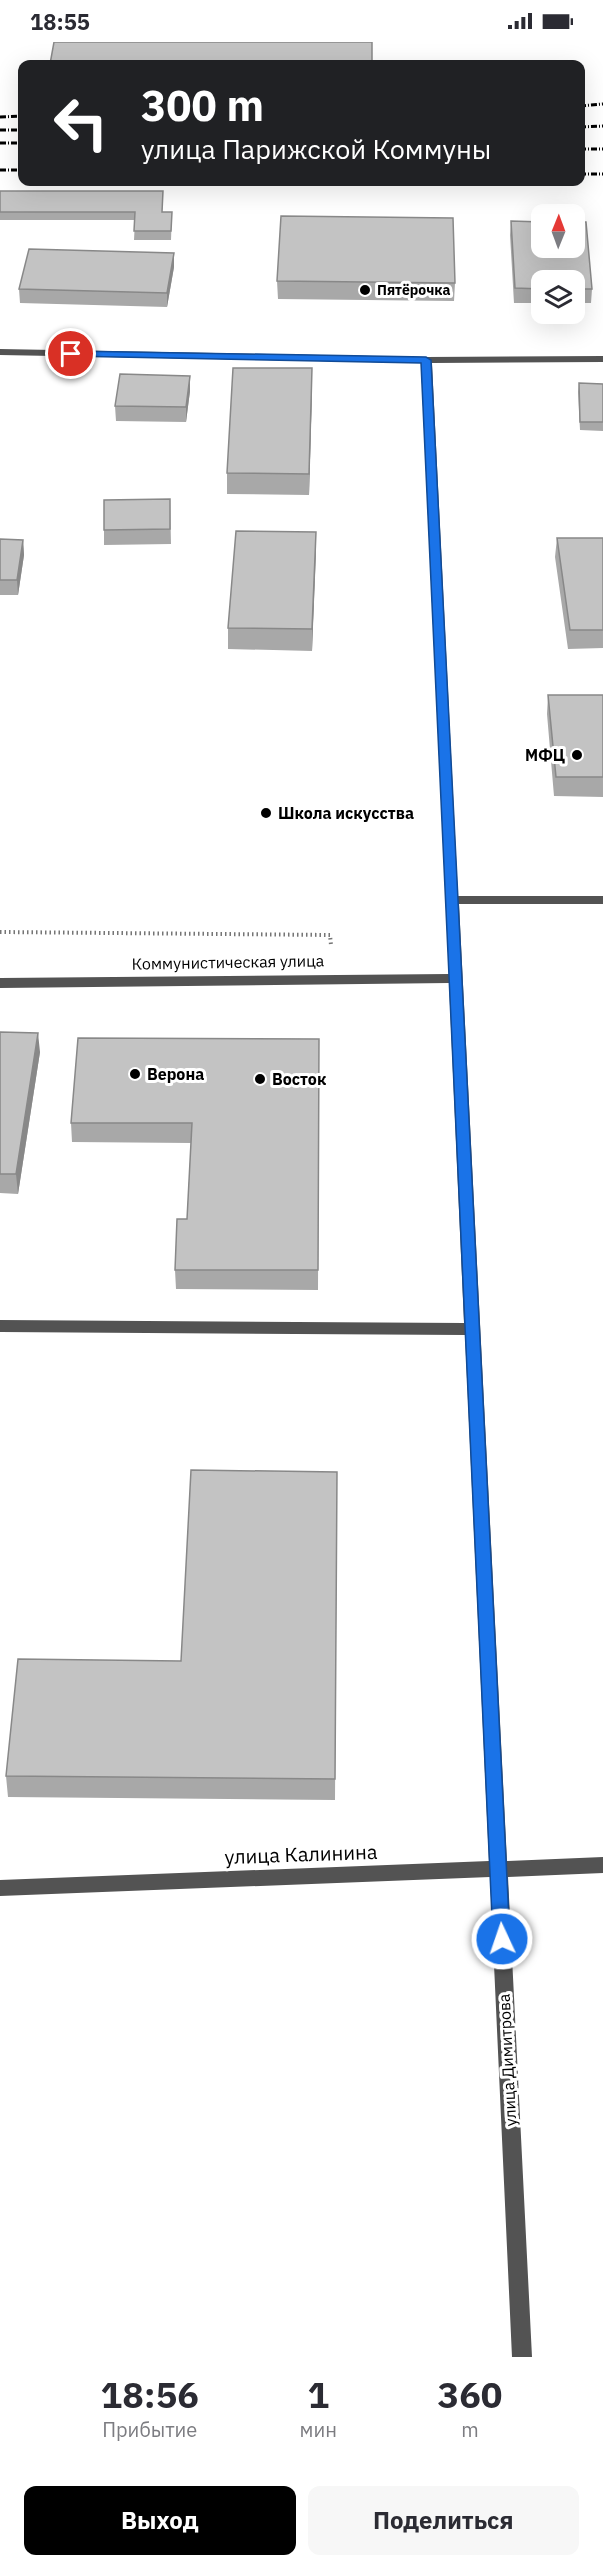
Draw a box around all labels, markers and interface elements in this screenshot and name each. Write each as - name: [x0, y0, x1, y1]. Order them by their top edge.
- text: 18:55: [30, 7, 90, 36]
- text: 300 m: [141, 78, 264, 133]
- icon: left: [42, 84, 120, 162]
- text: улица Парижской Коммуны: [141, 131, 491, 166]
- north arrow: [531, 204, 585, 258]
- map controls: [531, 204, 585, 324]
- button: layers: [531, 270, 585, 324]
- place label: Пятёрочка: [377, 281, 450, 299]
- marker: Пятёрочка: [358, 283, 372, 297]
- pin: [45, 328, 96, 379]
- icon: arrive: [54, 337, 87, 370]
- place label: МФЦ: [525, 745, 565, 765]
- marker: МФЦ: [570, 748, 584, 762]
- place label: Школа искусства: [278, 803, 414, 823]
- marker: Школа искусства: [259, 806, 273, 820]
- street label: Коммунистическая улица: [132, 950, 325, 974]
- place label: Верона: [147, 1064, 204, 1084]
- marker: Верона: [128, 1067, 142, 1081]
- place label: Восток: [272, 1069, 326, 1089]
- marker: Восток: [253, 1072, 267, 1086]
- street label: улица Калинина: [224, 1838, 378, 1870]
- position arrow: [470, 1907, 534, 1971]
- street label: улица Димитрова: [494, 1993, 520, 2127]
- text: 18:56: [101, 2371, 199, 2418]
- text: 1: [307, 2371, 329, 2418]
- text: 360: [438, 2371, 502, 2418]
- text: Прибытие: [102, 2416, 197, 2443]
- text: мин: [300, 2416, 337, 2443]
- text: m: [461, 2416, 479, 2443]
- button: Выход: [24, 2486, 296, 2555]
- button: Поделиться: [308, 2486, 579, 2555]

